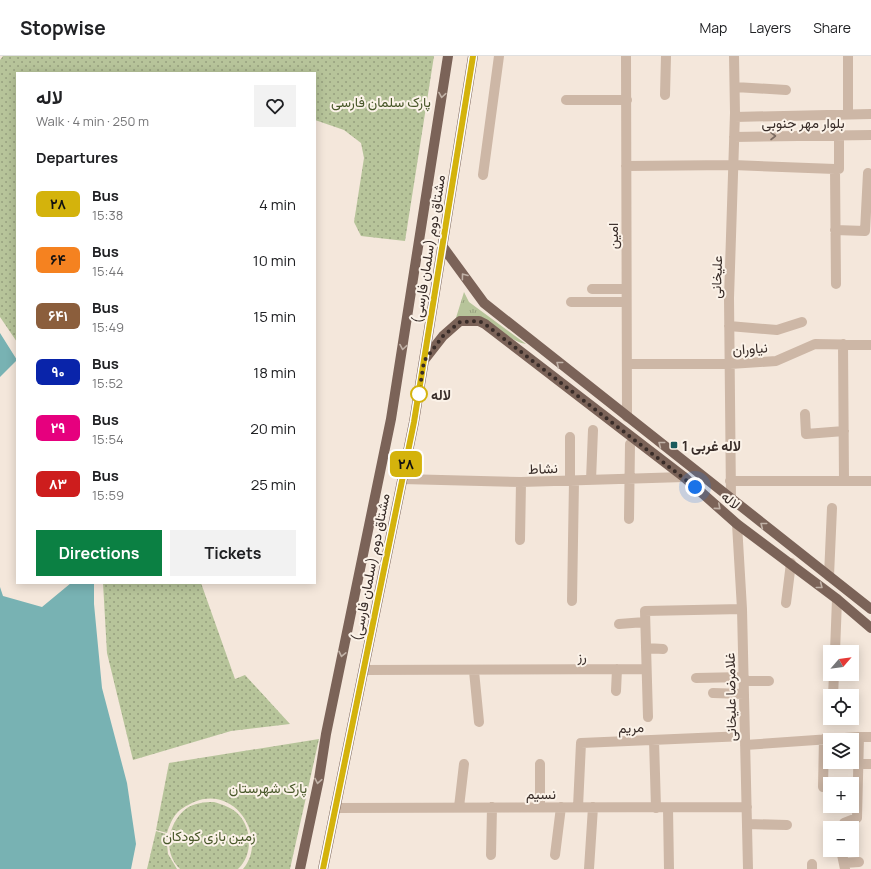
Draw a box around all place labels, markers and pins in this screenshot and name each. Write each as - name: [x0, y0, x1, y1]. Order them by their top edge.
- marker: لاله: [410, 385, 428, 403]
- place label: لاله: [431, 385, 451, 404]
- place label: لاله غربی 1: [682, 436, 741, 455]
- marker: لاله غربی 1: [669, 440, 679, 450]

